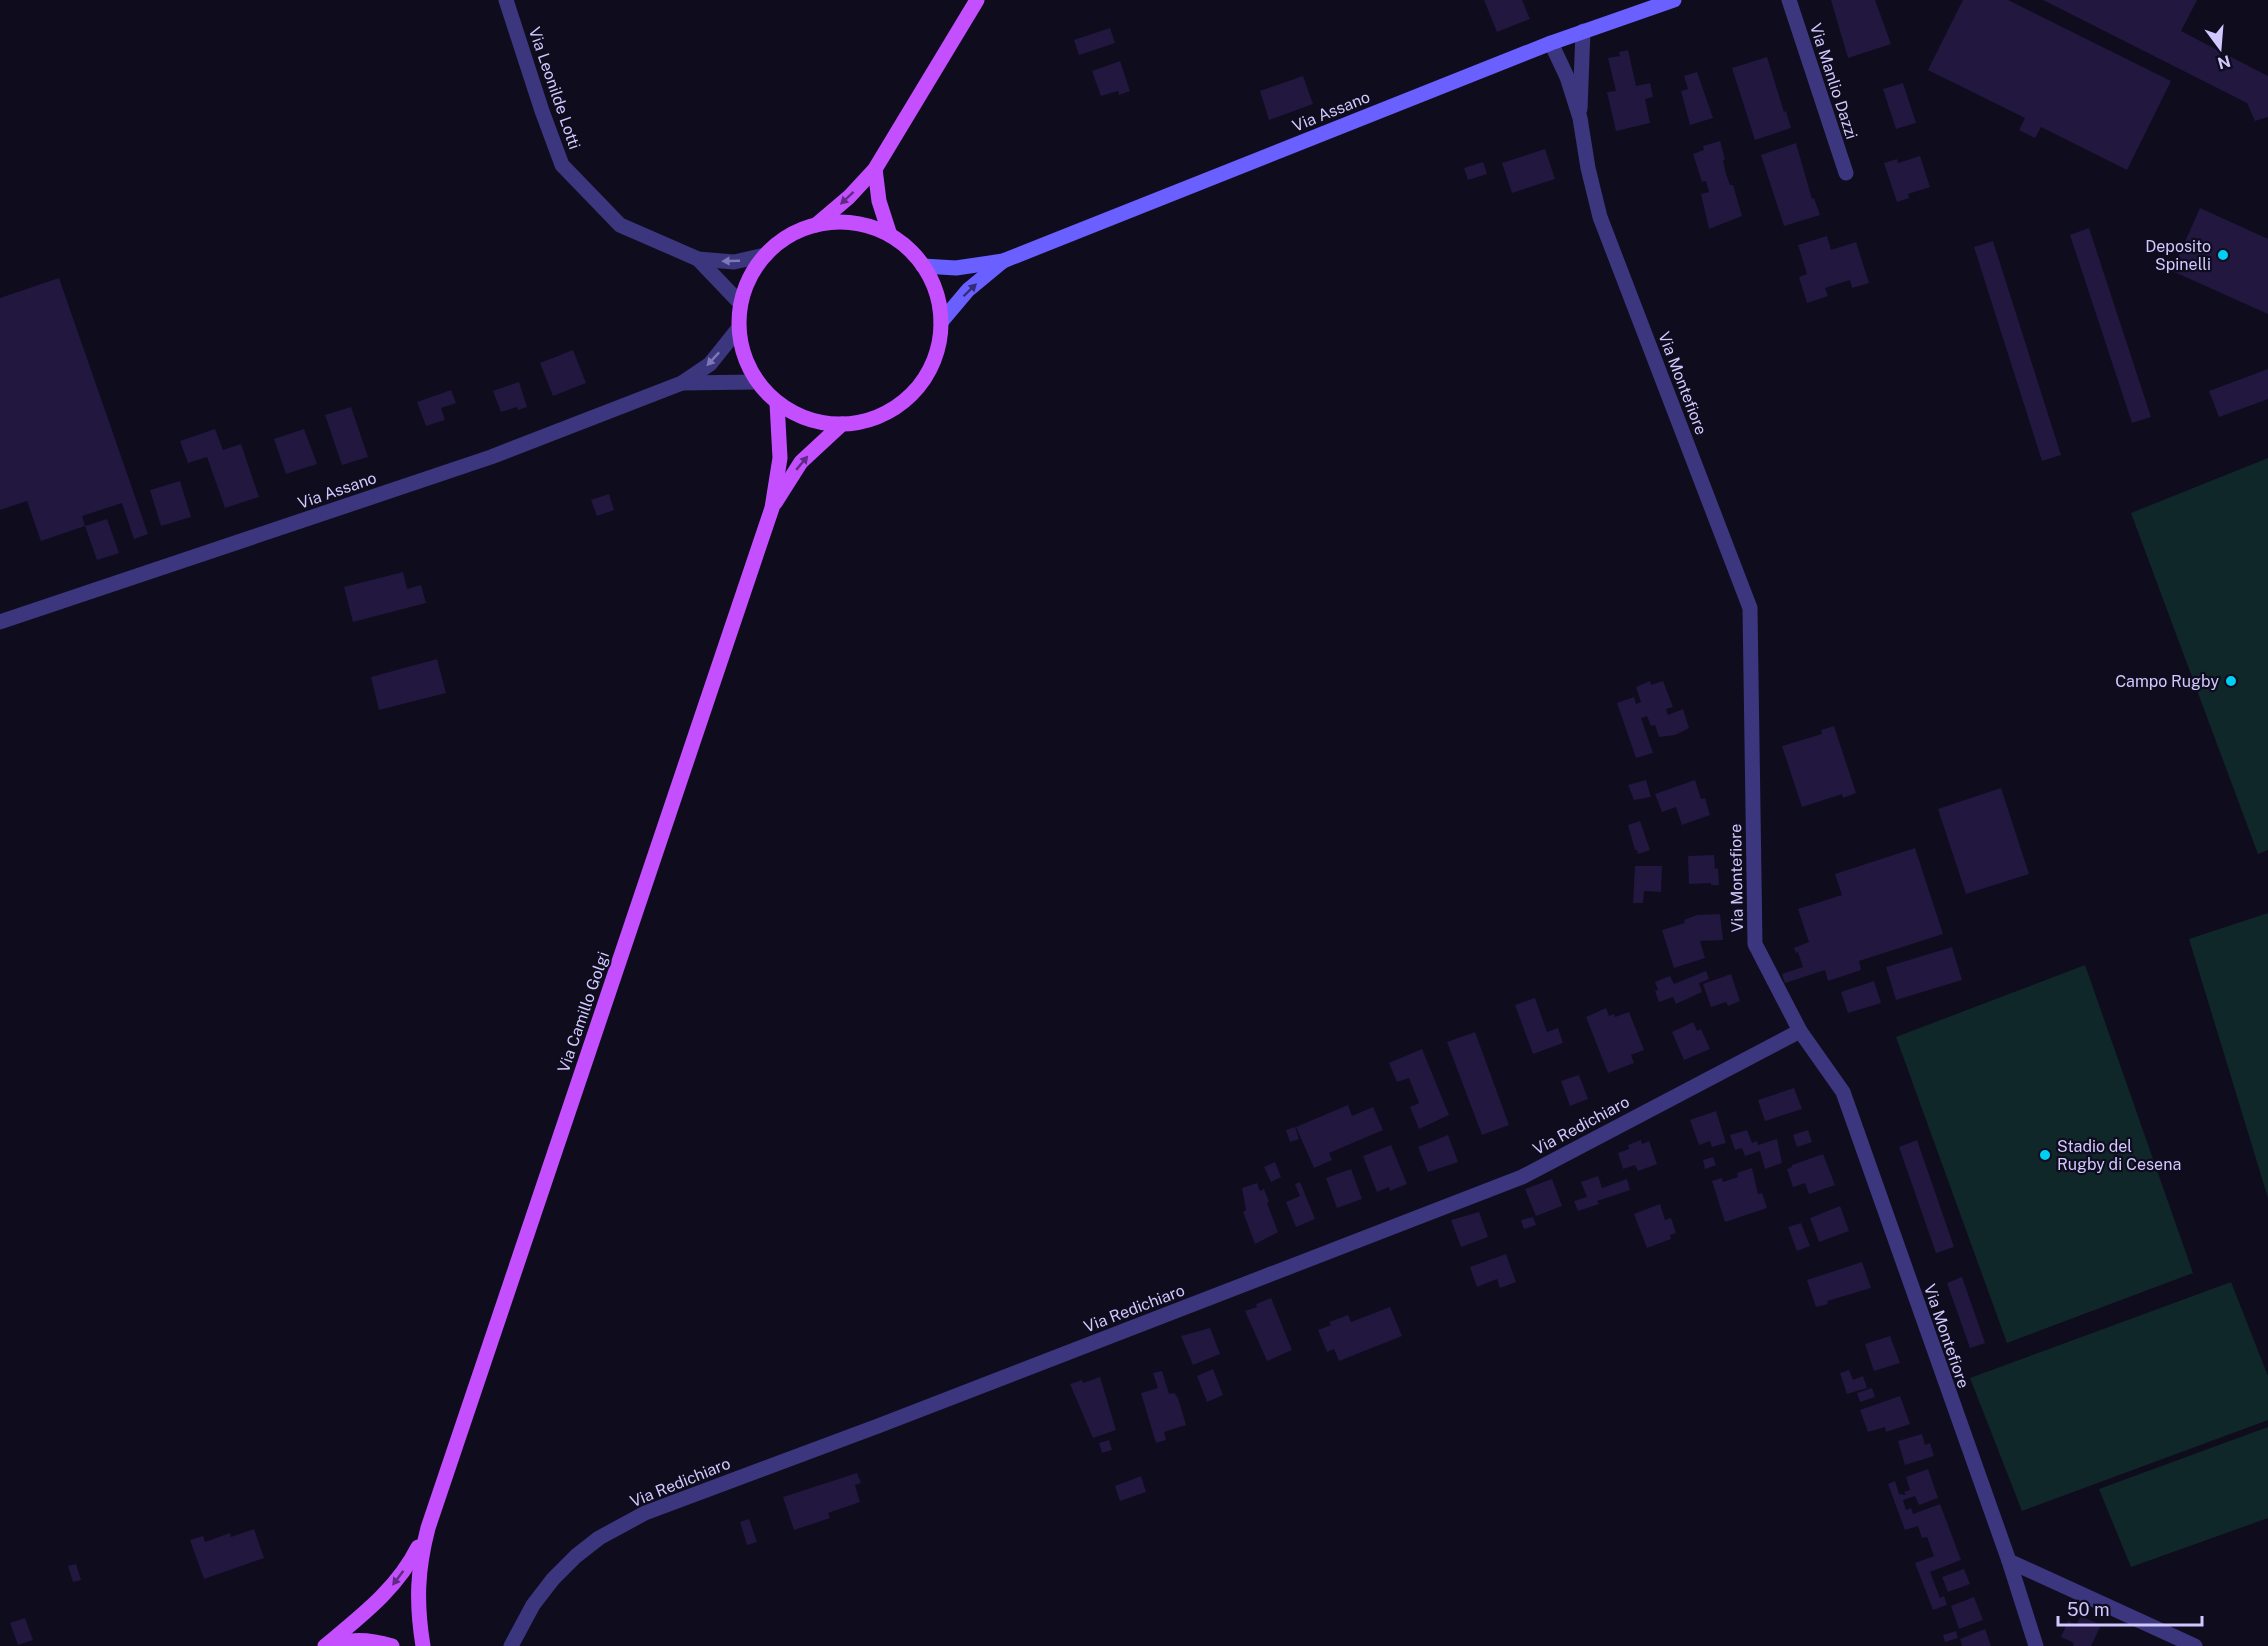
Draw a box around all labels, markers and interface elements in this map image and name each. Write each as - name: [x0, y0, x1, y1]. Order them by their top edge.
- north arrow: [2190, 18, 2250, 78]
- street label: Via Manlio Dazzi: [1806, 21, 1861, 141]
- street label: Via Leonilde Lotti: [525, 25, 584, 152]
- text: N: [2215, 51, 2233, 73]
- street label: Via Assano: [1290, 87, 1373, 136]
- one-way arrow: [840, 191, 855, 204]
- place label: Deposito Spinelli: [2145, 237, 2211, 274]
- marker: Deposito Spinelli: [2216, 248, 2230, 262]
- one-way arrow: [722, 256, 741, 265]
- one-way arrow: [963, 283, 977, 297]
- street label: Via Montefiore: [1654, 329, 1711, 437]
- one-way arrow: [706, 352, 720, 367]
- one-way arrow: [796, 455, 809, 471]
- street label: Via Assano: [295, 468, 379, 513]
- place label: Campo Rugby: [2115, 672, 2219, 691]
- marker: Campo Rugby: [2224, 674, 2238, 688]
- street label: Via Montefiore: [1726, 823, 1747, 932]
- street label: Via Camillo Golgi: [554, 949, 613, 1075]
- street label: Via Redichiaro: [1530, 1092, 1633, 1159]
- place label: Stadio del Rugby di Cesena: [2057, 1137, 2181, 1174]
- marker: Stadio del Rugby di Cesena: [2038, 1148, 2052, 1162]
- street label: Via Redichiaro: [1081, 1281, 1187, 1336]
- street label: Via Montefiore: [1920, 1282, 1973, 1391]
- street label: Via Redichiaro: [627, 1454, 733, 1511]
- one-way arrow: [392, 1570, 404, 1586]
- scale bar: [2058, 1589, 2202, 1627]
- text: 50 m: [2067, 1599, 2110, 1620]

